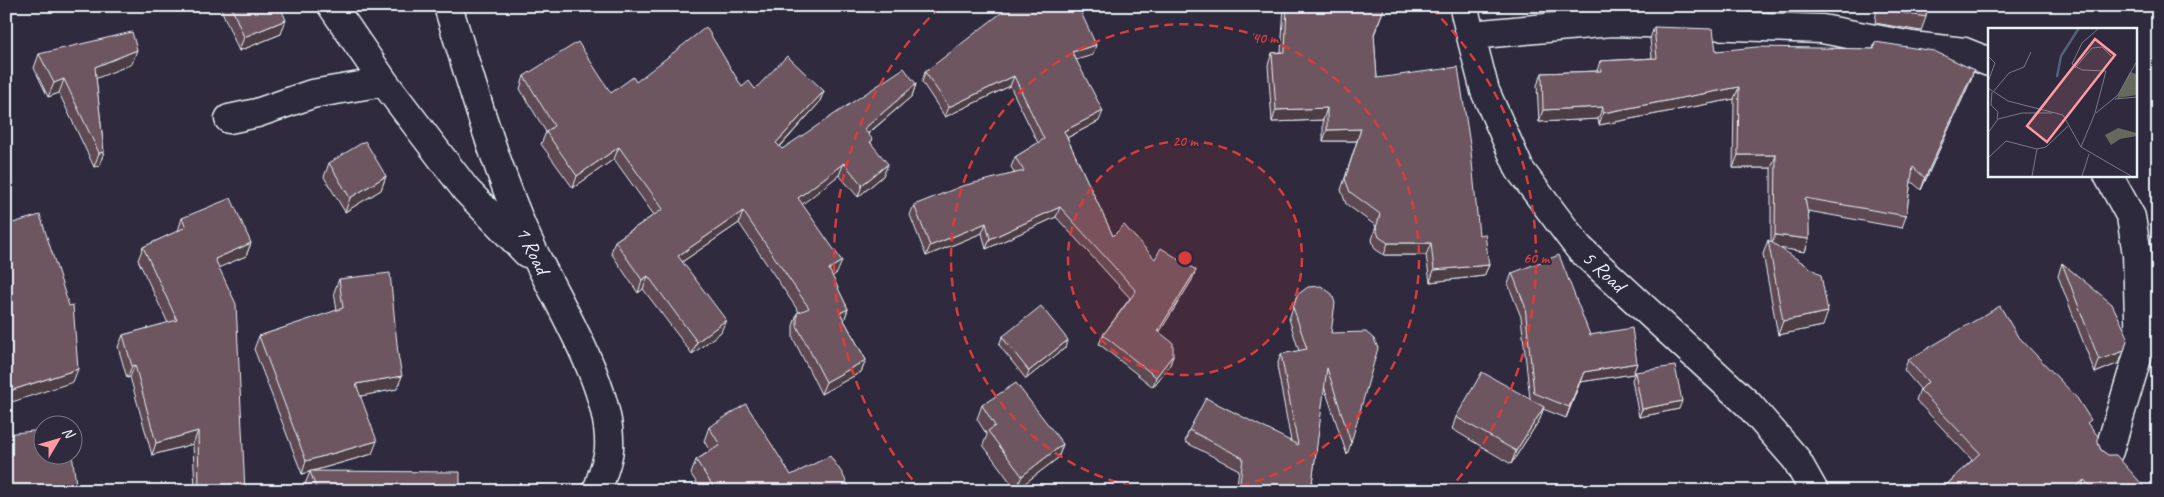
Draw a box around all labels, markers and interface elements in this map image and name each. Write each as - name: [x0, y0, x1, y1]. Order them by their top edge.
- inset map: [1988, 28, 2136, 176]
- text: 40 m: [1252, 29, 1279, 48]
- text: 20 m: [1172, 132, 1199, 151]
- street label: 1 Road: [510, 222, 557, 281]
- street label: 5 Road: [1577, 245, 1634, 300]
- centre of rings: [1176, 249, 1194, 267]
- text: 60 m: [1523, 249, 1550, 268]
- north arrow: [32, 414, 82, 464]
- text: N: [58, 424, 79, 443]

